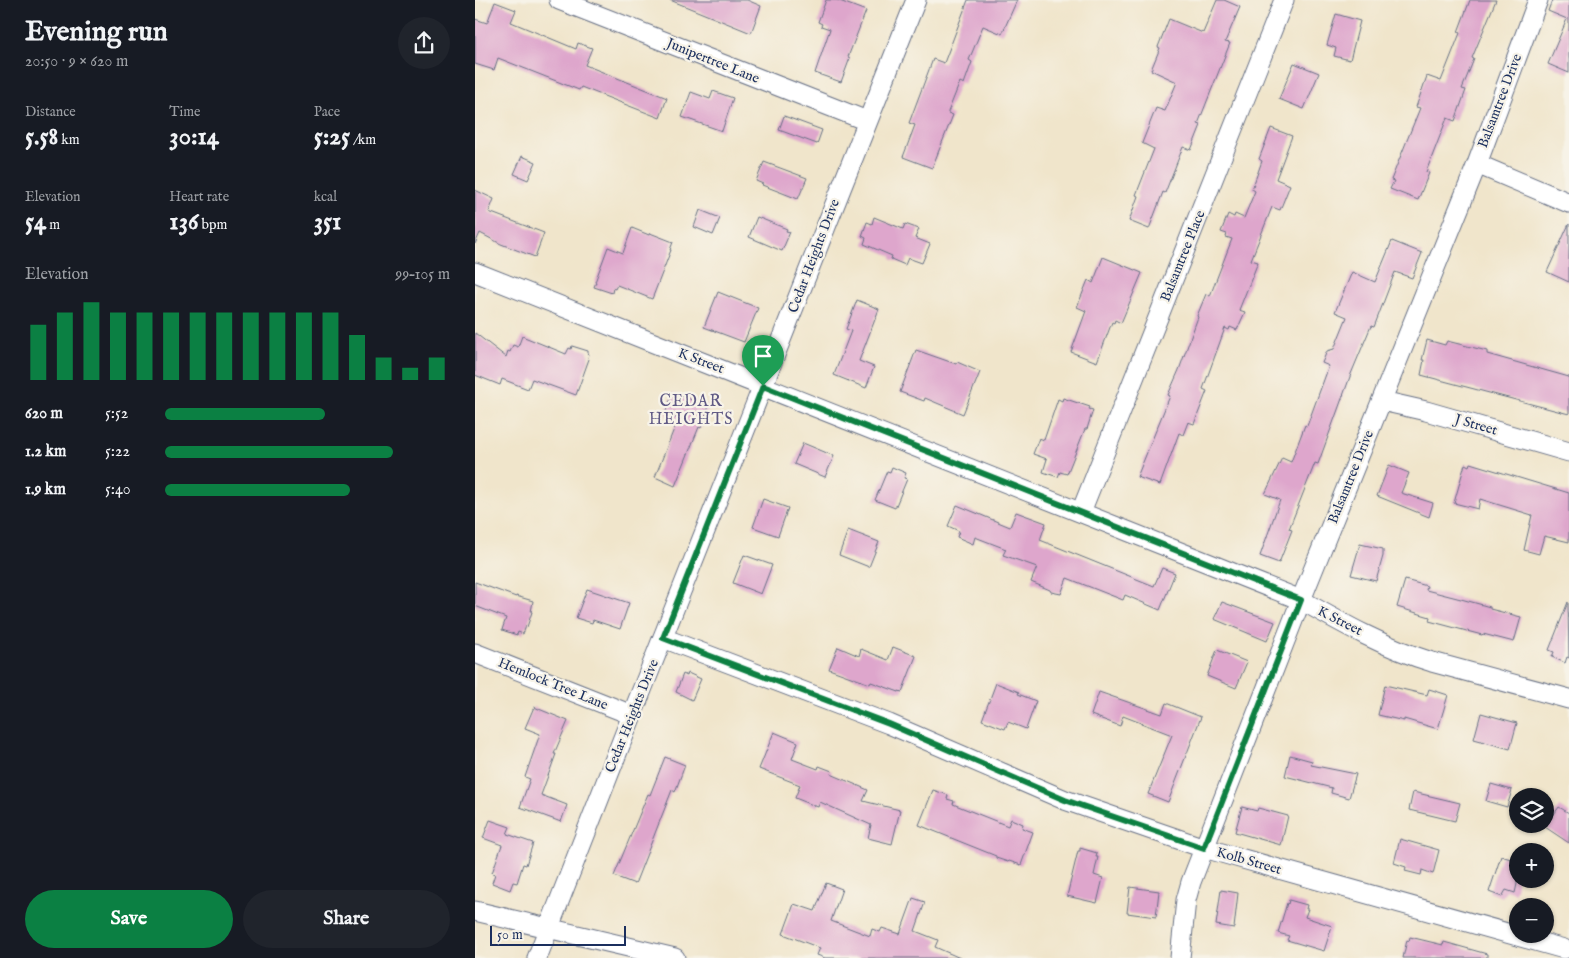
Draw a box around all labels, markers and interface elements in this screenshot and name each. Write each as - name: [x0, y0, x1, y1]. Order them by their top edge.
- text: Evening run: [25, 15, 168, 50]
- button: share: [398, 17, 450, 69]
- street label: Junipertree Lane: [662, 33, 763, 88]
- street label: Balsamtree Drive: [1474, 51, 1526, 151]
- text: 20:50 · 9 × 620 m: [25, 52, 128, 72]
- text: Distance: [25, 103, 76, 121]
- text: Time: [169, 103, 200, 121]
- text: Pace: [314, 103, 340, 121]
- text: 5.58: [25, 121, 58, 153]
- text: 30:14: [169, 121, 219, 153]
- text: 5:25: [314, 121, 350, 153]
- text: km: [58, 131, 80, 149]
- text: /km: [350, 131, 376, 149]
- text: Elevation: [25, 188, 81, 206]
- text: Heart rate: [169, 188, 229, 206]
- text: kcal: [314, 188, 337, 206]
- street label: Cedar Heights Drive: [784, 196, 844, 315]
- text: 54: [25, 206, 46, 238]
- text: 136: [169, 206, 199, 238]
- text: 351: [314, 206, 341, 238]
- street label: Balsamtree Place: [1156, 207, 1210, 304]
- text: m: [46, 216, 60, 234]
- text: bpm: [199, 216, 227, 234]
- text: Elevation: [25, 265, 88, 285]
- text: 99–105 m: [395, 265, 450, 285]
- pin: [742, 335, 784, 386]
- icon: arrive: [749, 342, 777, 370]
- street label: K Street: [675, 344, 727, 378]
- district label: CEDAR HEIGHTS: [649, 392, 733, 430]
- text: 620 m: [25, 404, 63, 424]
- text: 5:52: [105, 404, 128, 424]
- street label: J Street: [1451, 410, 1500, 440]
- street label: Balsamtree Drive: [1324, 427, 1378, 526]
- text: 1.2 km: [25, 442, 66, 462]
- text: 5:22: [105, 442, 130, 462]
- text: 1.9 km: [25, 480, 66, 500]
- text: 5:40: [105, 480, 131, 500]
- street label: K Street: [1315, 602, 1366, 640]
- street label: Hemlock Tree Lane: [495, 654, 611, 714]
- street label: Cedar Heights Drive: [601, 656, 663, 775]
- map controls: [1509, 788, 1554, 943]
- button: layers: [1509, 788, 1554, 833]
- street label: Kolb Street: [1214, 843, 1284, 879]
- button: +: [1509, 843, 1554, 888]
- button: Save: [25, 890, 233, 948]
- button: Share: [243, 890, 450, 948]
- button: −: [1509, 898, 1554, 943]
- scale bar: [490, 923, 626, 946]
- text: 50 m: [497, 926, 523, 944]

